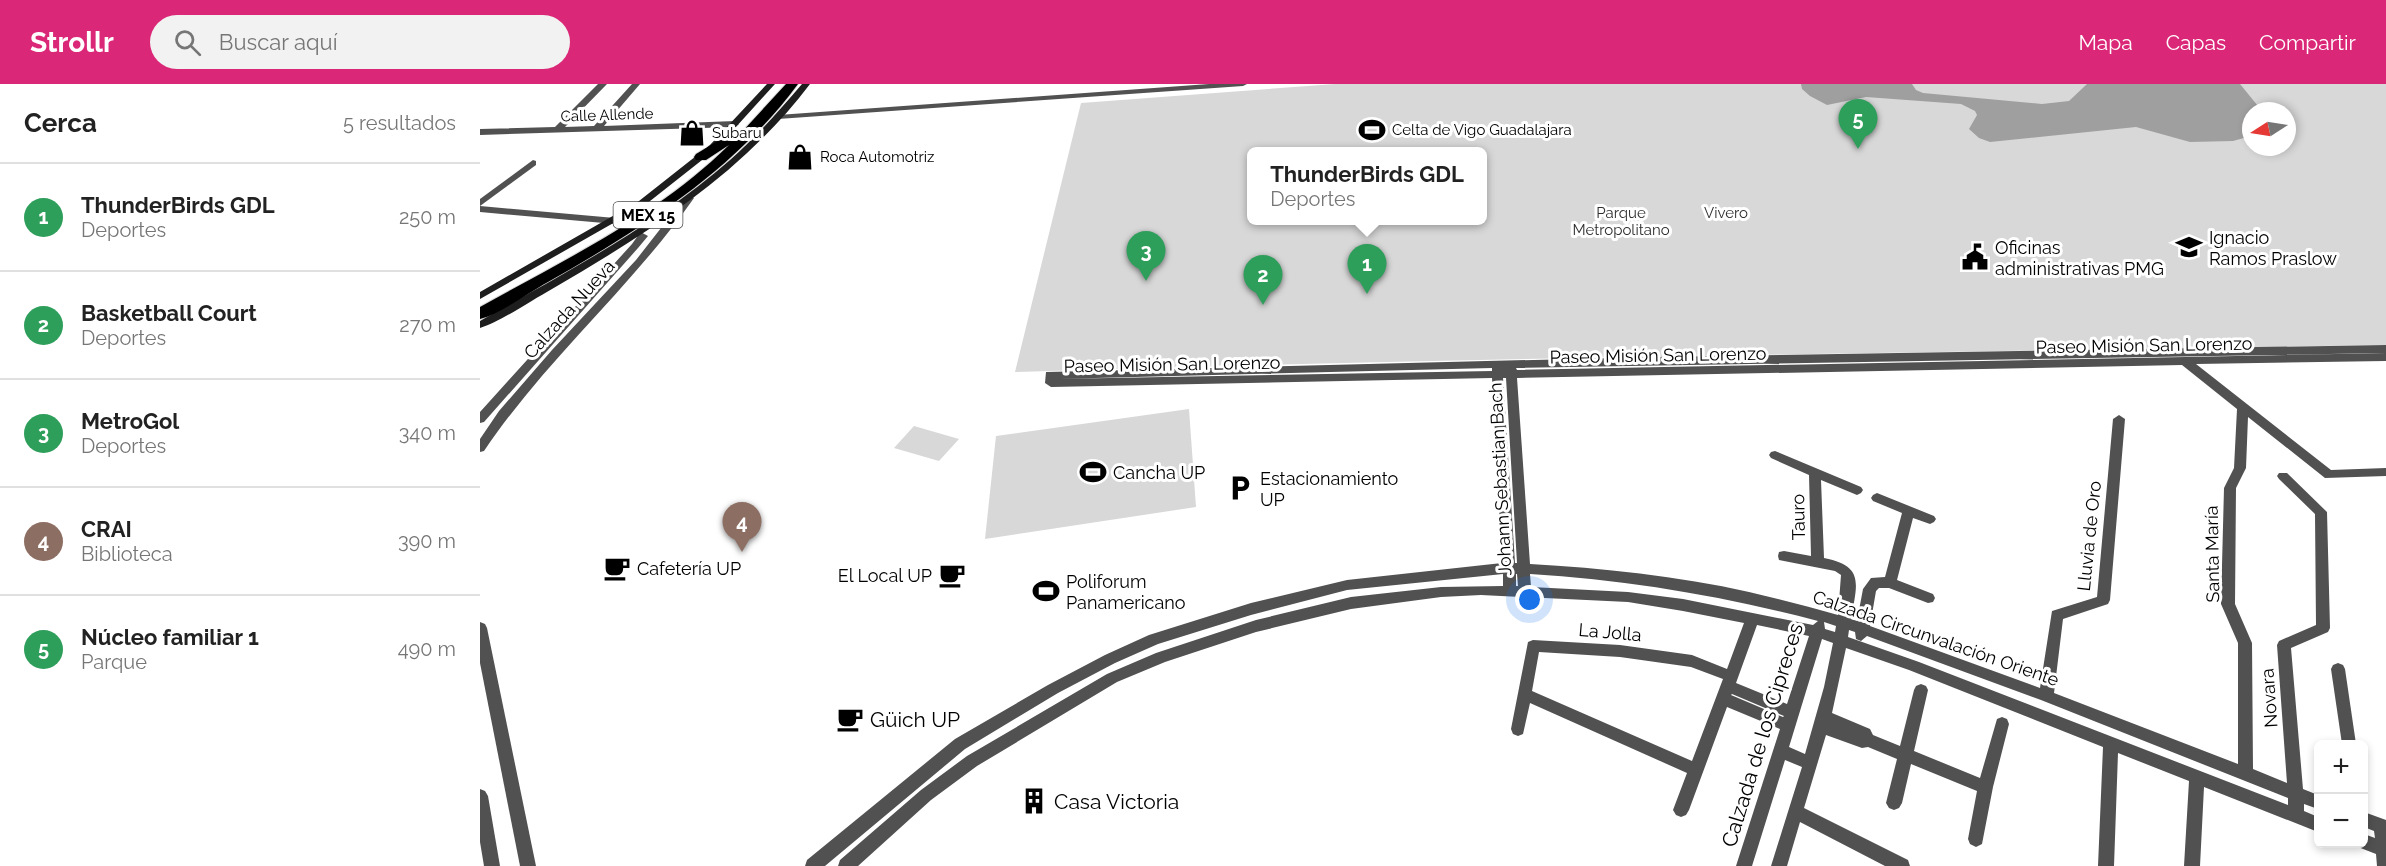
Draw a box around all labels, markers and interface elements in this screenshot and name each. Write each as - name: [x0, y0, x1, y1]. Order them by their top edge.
- search box: [150, 15, 570, 69]
- text: Strollr: [30, 26, 114, 59]
- icon: search: [171, 26, 204, 59]
- text: Buscar aquí: [219, 29, 337, 55]
- text: Mapa: [2078, 30, 2133, 55]
- text: Capas: [2166, 30, 2226, 55]
- text: Compartir: [2259, 30, 2356, 55]
- pin: 5: [1838, 100, 1878, 149]
- north arrow: [2242, 102, 2296, 156]
- street label: Calle Allende: [560, 104, 654, 126]
- text: Cerca: [24, 108, 97, 138]
- text: 5 resultados: [343, 111, 456, 135]
- sports icon: Celta de Vigo Guadalajara: [1357, 115, 1387, 145]
- shop icon: Subaru: [677, 118, 707, 148]
- place label: Celta de Vigo Guadalajara: [1392, 121, 1572, 139]
- place label: Subaru: [712, 124, 762, 142]
- shop icon: Roca Automotriz: [785, 142, 815, 172]
- popup: [1247, 147, 1487, 225]
- place label: Roca Automotriz: [820, 148, 934, 166]
- text: ThunderBirds GDL: [1270, 161, 1464, 187]
- text: Deportes: [1270, 187, 1355, 211]
- text: ThunderBirds GDL: [81, 192, 275, 218]
- road number: MEX 15: [614, 202, 682, 228]
- park label: Parque Metropolitano: [1572, 204, 1670, 239]
- park label: Vivero: [1704, 204, 1748, 222]
- text: 1: [39, 205, 48, 229]
- text: 250 m: [399, 205, 456, 229]
- text: Deportes: [81, 218, 166, 242]
- place label: Ignacio Ramos Praslow: [2209, 227, 2337, 269]
- pin: 3: [1126, 232, 1166, 281]
- school or university icon: Ignacio Ramos Praslow: [2174, 232, 2204, 262]
- place label: Oficinas administrativas PMG: [1995, 237, 2164, 279]
- public building icon: Oficinas administrativas PMG: [1960, 242, 1990, 272]
- pin: 1: [1348, 244, 1386, 294]
- street label: Calzada Nueva: [519, 255, 619, 363]
- pin: 2: [1244, 256, 1282, 305]
- text: Basketball Court: [81, 300, 257, 326]
- text: 2: [38, 313, 49, 337]
- text: 270 m: [399, 313, 456, 337]
- text: Deportes: [81, 326, 166, 350]
- street label: Paseo Misión San Lorenzo: [2035, 333, 2253, 357]
- street label: Paseo Misión San Lorenzo: [1549, 343, 1767, 367]
- street label: Paseo Misión San Lorenzo: [1063, 352, 1281, 376]
- street label: Johann Sebastian Bach: [1484, 382, 1516, 576]
- text: MetroGol: [81, 408, 179, 434]
- text: 3: [38, 421, 49, 445]
- text: 340 m: [399, 421, 456, 445]
- text: Deportes: [81, 434, 166, 458]
- sports icon: Cancha UP: [1078, 457, 1108, 487]
- place label: Cancha UP: [1113, 462, 1205, 483]
- place label: Estacionamiento UP: [1260, 468, 1399, 510]
- parking icon: Estacionamiento UP: [1225, 473, 1255, 503]
- street label: Lluvia de Oro: [2073, 480, 2105, 592]
- street label: Tauro: [1787, 493, 1809, 540]
- pin: 4: [722, 502, 762, 552]
- street label: Santa María: [2201, 505, 2223, 603]
- text: CRAI: [81, 516, 132, 542]
- text: 4: [38, 529, 49, 553]
- text: 390 m: [398, 529, 456, 553]
- text: Biblioteca: [81, 542, 173, 566]
- cafe icon: Cafetería UP: [602, 553, 632, 583]
- place label: Cafetería UP: [637, 558, 741, 579]
- cafe icon: El Local UP: [937, 560, 967, 590]
- place label: El Local UP: [838, 565, 932, 586]
- place label: Poliforum Panamericano: [1066, 571, 1186, 613]
- sports icon: Poliforum Panamericano: [1031, 576, 1061, 606]
- your location: [1515, 585, 1544, 614]
- street label: Calzada Circunvalación Oriente: [1810, 586, 2062, 690]
- street label: La Jolla: [1578, 619, 1642, 645]
- street label: Calzada de los Cipreces: [1716, 620, 1808, 850]
- text: Núcleo familiar 1: [81, 624, 259, 650]
- text: 5: [38, 637, 49, 661]
- text: 490 m: [398, 637, 456, 661]
- text: Parque: [81, 650, 147, 674]
- street label: Novara: [2256, 668, 2282, 728]
- cafe icon: Güich UP: [835, 704, 865, 734]
- place label: Güich UP: [870, 707, 960, 732]
- map controls: [2314, 740, 2368, 848]
- button: +: [2314, 740, 2368, 794]
- building icon: Casa Victoria: [1019, 786, 1049, 816]
- place label: Casa Victoria: [1054, 789, 1179, 814]
- button: −: [2314, 794, 2368, 848]

